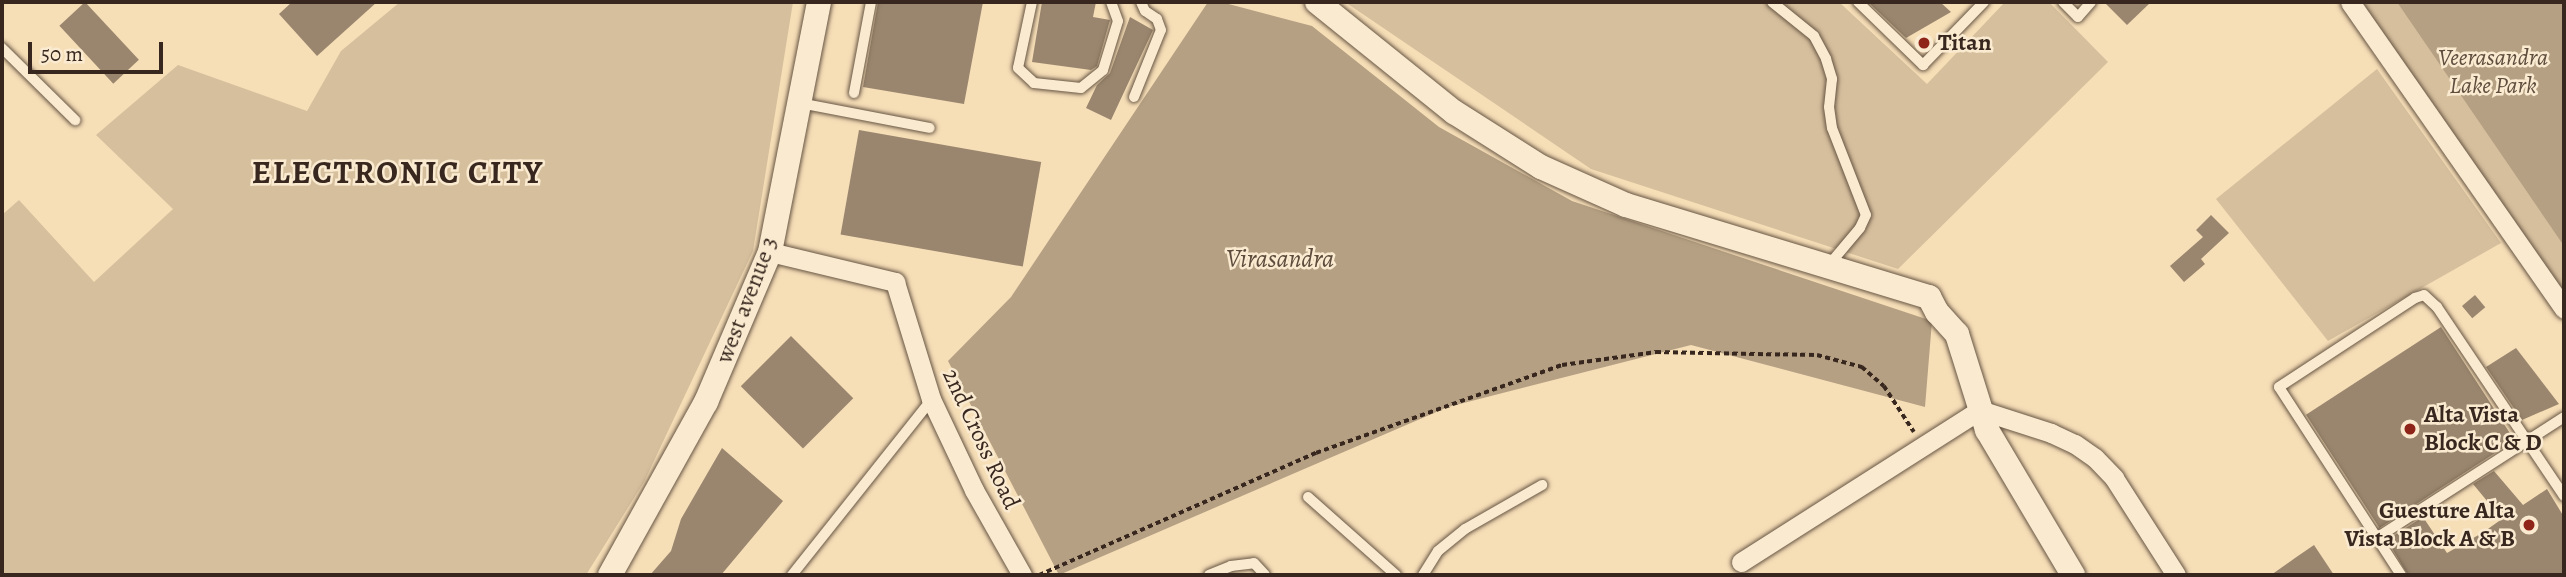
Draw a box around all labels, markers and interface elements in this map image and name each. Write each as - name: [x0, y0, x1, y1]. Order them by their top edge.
- scale bar: [32, 28, 166, 72]
- place label: Titan: [1938, 29, 1991, 57]
- marker: Titan: [1916, 35, 1932, 51]
- text: 50 m: [41, 40, 83, 68]
- park label: Veerasandra Lake Park: [2438, 44, 2548, 100]
- district label: ELECTRONIC CITY: [254, 153, 542, 191]
- street label: west avenue 3: [710, 233, 784, 367]
- water label: Virasandra: [1226, 243, 1334, 275]
- street label: 2nd Cross Road: [936, 364, 1026, 514]
- place label: Alta Vista Block C & D: [2424, 401, 2542, 457]
- marker: Alta Vista Block C & D: [2402, 421, 2418, 437]
- place label: Guesture Alta Vista Block A & B: [2344, 497, 2515, 553]
- marker: Guesture Alta Vista Block A & B: [2521, 517, 2537, 533]

